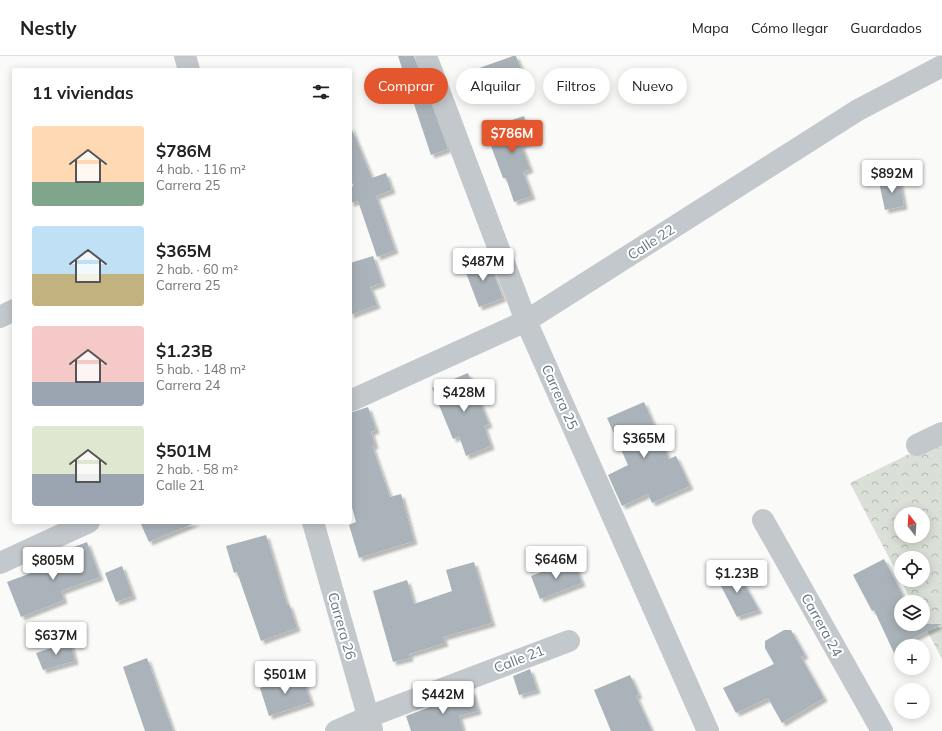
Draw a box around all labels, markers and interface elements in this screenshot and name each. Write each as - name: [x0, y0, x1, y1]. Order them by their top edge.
- text: Nestly: [20, 16, 77, 40]
- text: Mapa: [692, 19, 729, 37]
- text: Cómo llegar: [751, 19, 828, 37]
- text: Guardados: [850, 19, 922, 37]
- chip: Comprar: [364, 68, 448, 104]
- chip: Alquilar: [456, 68, 535, 104]
- chip: Filtros: [543, 68, 610, 104]
- chip: Nuevo: [618, 68, 687, 104]
- icon: filters: [310, 81, 332, 103]
- text: 11 viviendas: [32, 82, 134, 103]
- pin: $786M: [484, 120, 540, 154]
- text: $786M: [491, 125, 533, 141]
- text: $786M: [156, 140, 212, 161]
- icon: home: [64, 142, 112, 190]
- pin: $892M: [864, 160, 920, 194]
- text: 4 hab. · 116 m²: [156, 161, 246, 177]
- text: $892M: [871, 165, 913, 181]
- text: Carrera 25: [156, 177, 220, 193]
- street label: Calle 22: [624, 220, 678, 264]
- text: $365M: [156, 240, 212, 261]
- icon: home: [64, 242, 112, 290]
- pin: $487M: [455, 248, 511, 282]
- text: $487M: [462, 253, 504, 269]
- text: 2 hab. · 60 m²: [156, 261, 238, 277]
- text: Carrera 25: [156, 277, 220, 293]
- text: $1.23B: [156, 340, 213, 361]
- icon: home: [64, 342, 112, 390]
- text: 5 hab. · 148 m²: [156, 361, 246, 377]
- street label: Carrera 25: [538, 362, 582, 432]
- text: Carrera 24: [156, 377, 220, 393]
- pin: $428M: [436, 379, 492, 413]
- text: $428M: [443, 384, 485, 400]
- pin: $365M: [616, 425, 672, 459]
- text: $365M: [623, 430, 665, 446]
- text: $501M: [156, 440, 212, 461]
- icon: home: [64, 442, 112, 490]
- text: 2 hab. · 58 m²: [156, 461, 238, 477]
- text: Calle 21: [156, 477, 205, 493]
- north arrow: [894, 507, 930, 543]
- map controls: [894, 507, 930, 719]
- pin: $646M: [528, 546, 584, 580]
- pin: $805M: [25, 547, 81, 581]
- text: $646M: [535, 551, 577, 567]
- button: locate: [894, 551, 930, 587]
- text: $805M: [32, 552, 74, 568]
- pin: $1.23B: [704, 560, 770, 594]
- text: $1.23B: [715, 565, 759, 581]
- street label: Carrera 26: [324, 590, 360, 662]
- street label: Carrera 24: [797, 590, 847, 660]
- button: layers: [894, 595, 930, 631]
- pin: $637M: [28, 622, 84, 656]
- text: $637M: [35, 627, 77, 643]
- button: +: [894, 639, 930, 675]
- street label: Calle 21: [491, 641, 547, 677]
- pin: $501M: [257, 661, 313, 695]
- text: $501M: [264, 666, 306, 682]
- pin: $442M: [415, 681, 471, 715]
- button: −: [894, 683, 930, 719]
- text: $442M: [422, 686, 464, 702]

